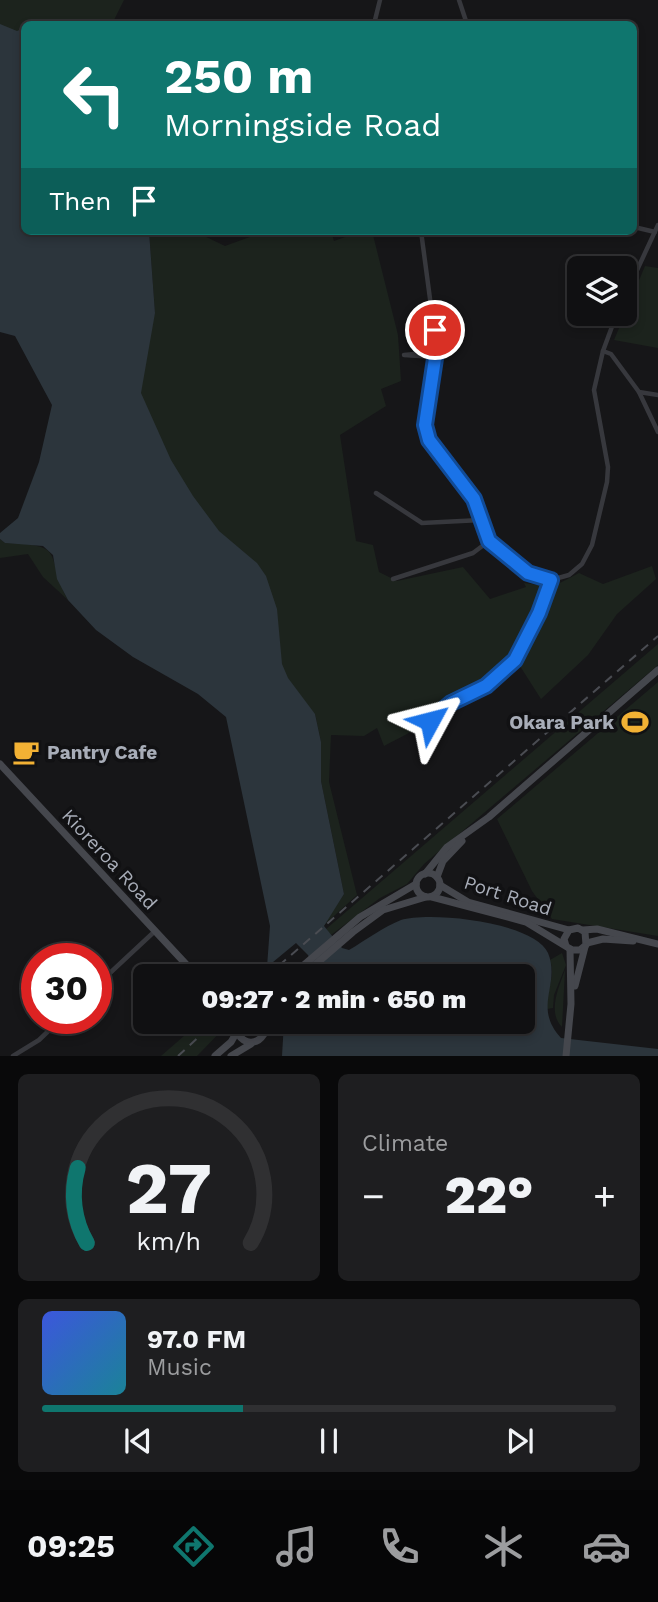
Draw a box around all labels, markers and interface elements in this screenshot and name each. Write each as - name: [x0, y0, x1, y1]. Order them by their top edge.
- text: 250 m: [164, 47, 313, 105]
- icon: left: [49, 49, 140, 140]
- text: Morningside Road: [164, 106, 441, 144]
- icon: arrive: [125, 182, 163, 220]
- text: Then: [49, 186, 111, 216]
- map controls: [567, 256, 637, 326]
- button: layers: [567, 256, 637, 326]
- pin: [405, 300, 465, 360]
- icon: arrive: [416, 311, 454, 349]
- position arrow: [393, 684, 467, 758]
- sports icon: Okara Park: [620, 707, 650, 737]
- place label: Okara Park: [509, 711, 614, 734]
- cafe icon: Pantry Cafe: [11, 737, 41, 767]
- place label: Pantry Cafe: [47, 741, 157, 764]
- street label: Kioreroa Road: [57, 804, 162, 914]
- street label: Port Road: [461, 871, 555, 920]
- speed limit sign: 30: [21, 943, 112, 1034]
- text: 09:27 · 2 min · 650 m: [202, 984, 466, 1014]
- text: Climate: [362, 1130, 448, 1157]
- text: 27: [126, 1146, 212, 1232]
- text: 22°: [445, 1165, 533, 1226]
- text: −: [362, 1174, 385, 1218]
- text: +: [593, 1174, 616, 1218]
- text: km/h: [137, 1227, 201, 1256]
- text: 97.0 FM: [147, 1324, 246, 1354]
- text: Music: [147, 1354, 212, 1381]
- icon: previous: [119, 1422, 157, 1460]
- icon: pause: [310, 1422, 348, 1460]
- icon: next: [501, 1422, 539, 1460]
- icon: directions: [169, 1522, 218, 1571]
- icon: music: [272, 1522, 321, 1571]
- icon: phone: [375, 1522, 424, 1571]
- icon: climate: [479, 1522, 528, 1571]
- icon: car: [582, 1522, 631, 1571]
- text: 09:25: [27, 1527, 115, 1565]

